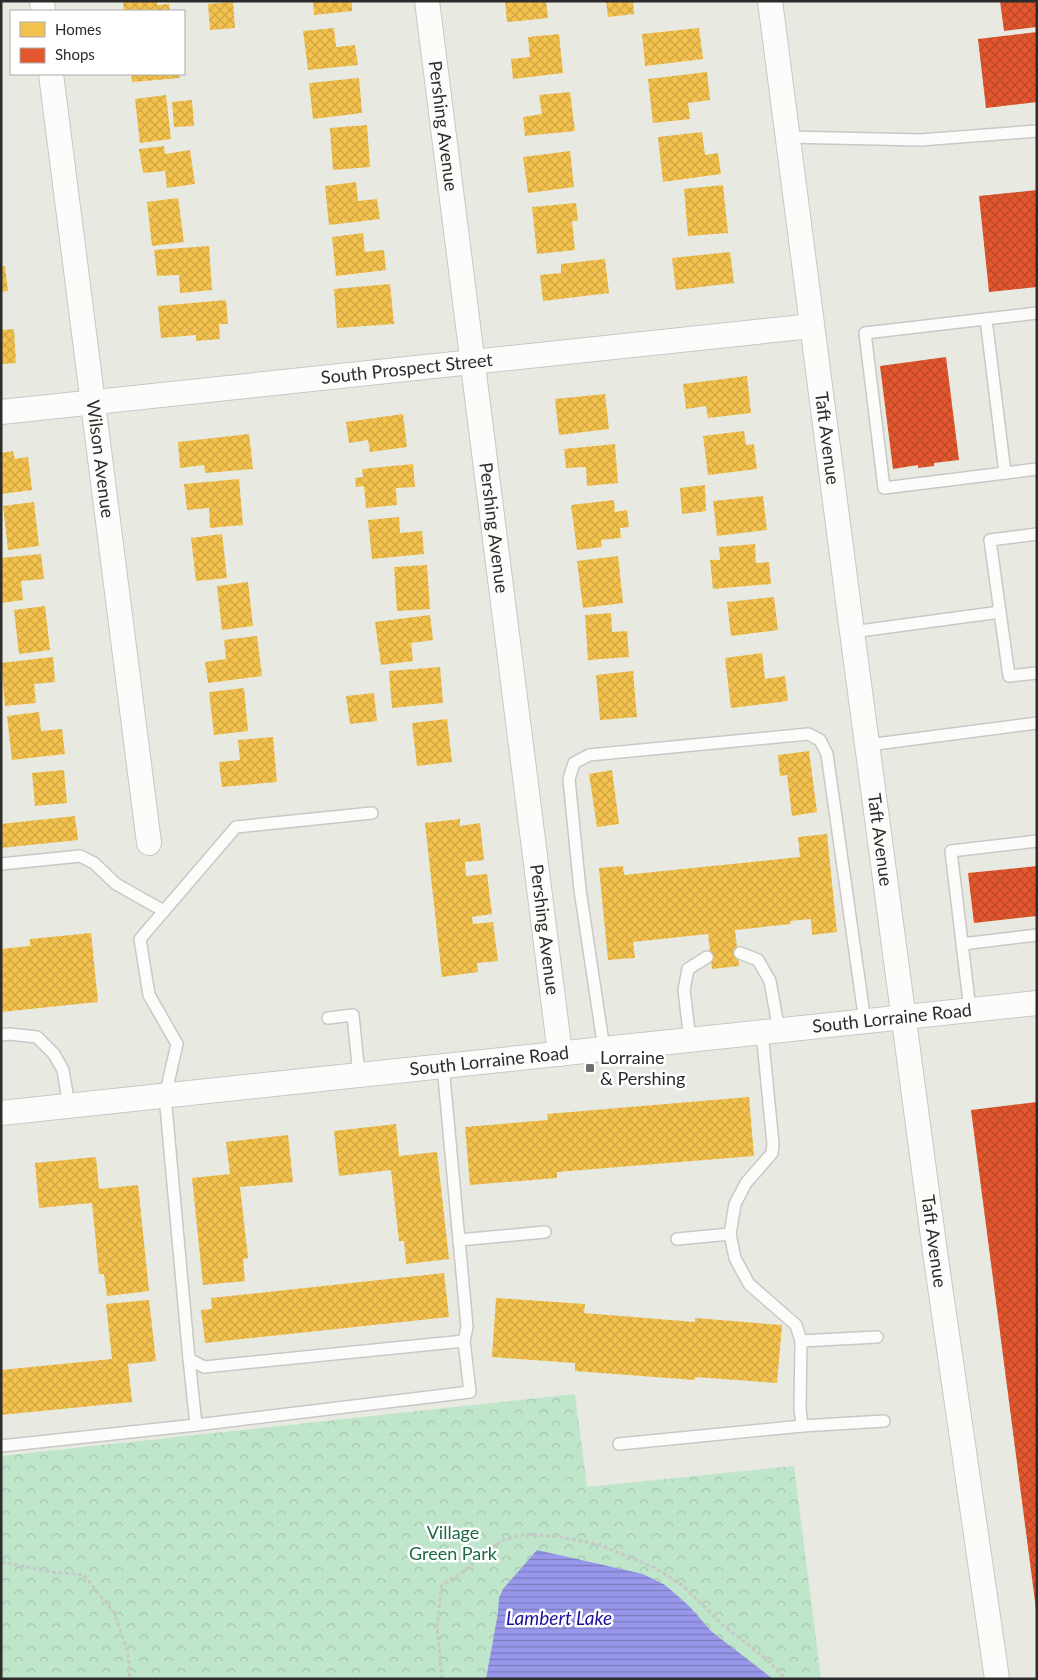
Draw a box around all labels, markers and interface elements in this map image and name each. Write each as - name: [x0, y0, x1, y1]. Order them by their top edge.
- legend: [10, 10, 185, 75]
- text: Homes: [55, 20, 101, 38]
- text: Shops: [55, 45, 95, 63]
- street label: Pershing Avenue: [425, 59, 463, 193]
- street label: South Prospect Street: [320, 348, 494, 388]
- street label: Taft Avenue: [811, 390, 845, 486]
- street label: Wilson Avenue: [83, 398, 119, 519]
- street label: Pershing Avenue: [475, 461, 514, 594]
- street label: Taft Avenue: [864, 792, 898, 887]
- street label: Pershing Avenue: [526, 863, 564, 996]
- street label: South Lorraine Road: [811, 998, 973, 1037]
- street label: South Lorraine Road: [408, 1041, 570, 1080]
- place label: Lorraine & Pershing: [600, 1046, 685, 1089]
- marker: Lorraine & Pershing: [584, 1062, 596, 1074]
- street label: Taft Avenue: [917, 1193, 952, 1289]
- park label: Village Green Park: [409, 1521, 498, 1564]
- water label: Lambert Lake: [506, 1606, 612, 1629]

